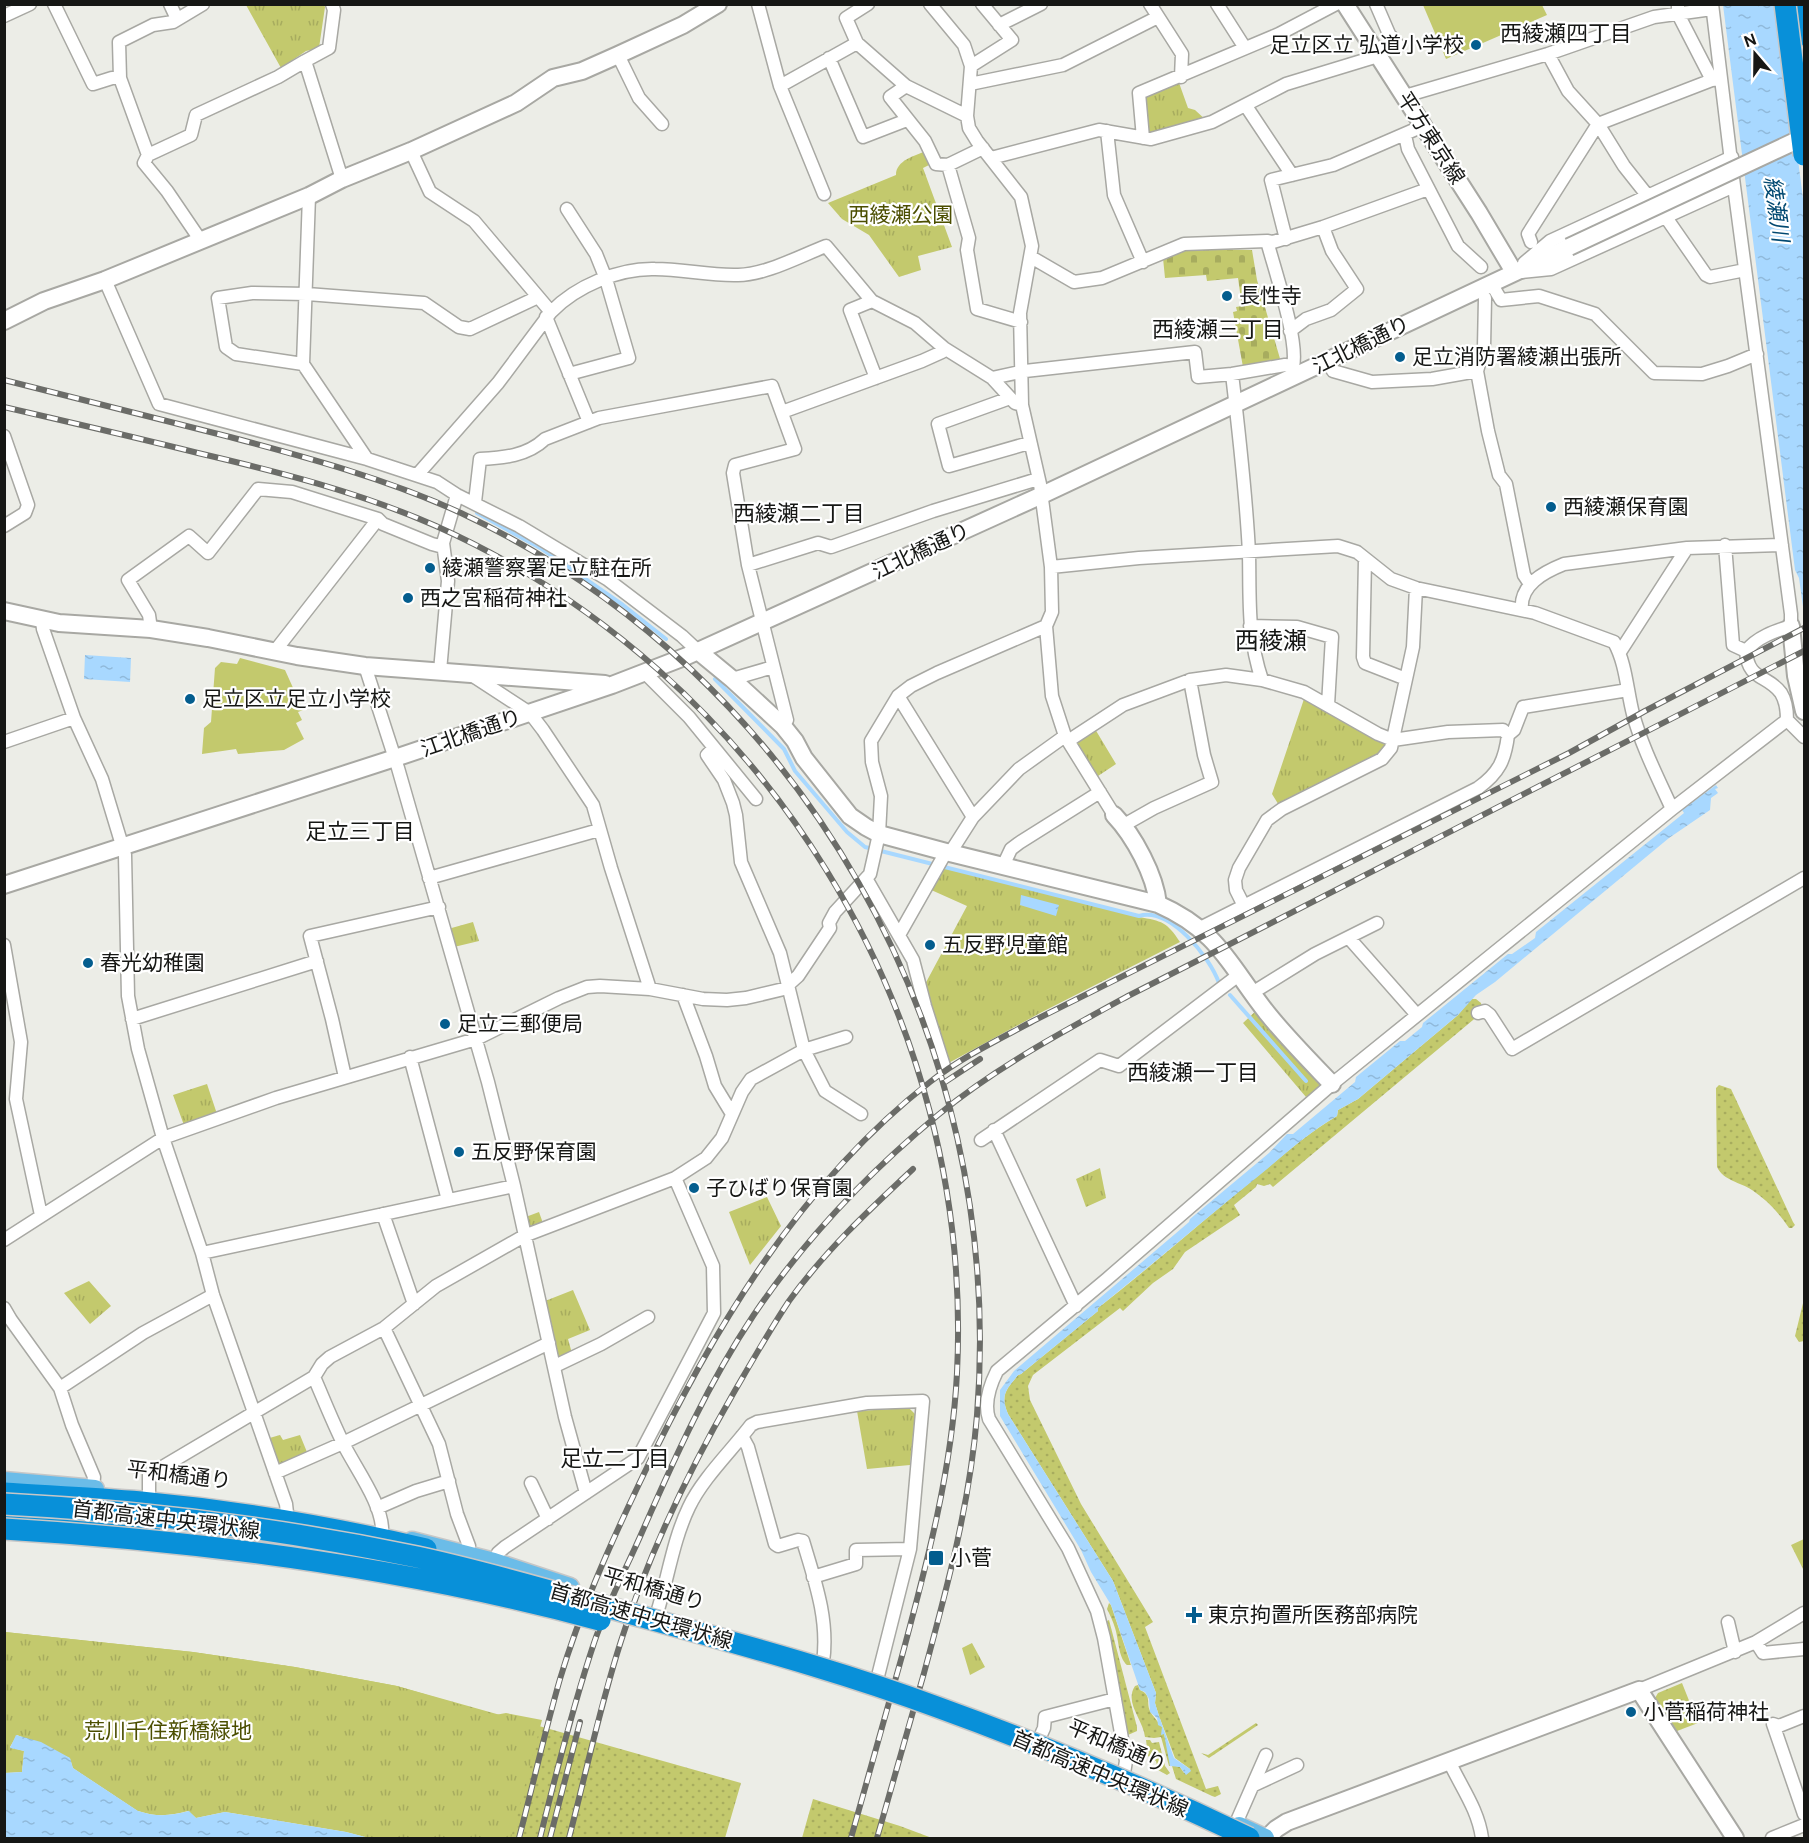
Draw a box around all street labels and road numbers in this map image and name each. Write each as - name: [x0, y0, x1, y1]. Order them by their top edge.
- street label: 平方東京線: [1391, 86, 1471, 190]
- street label: 江北橋通り: [1308, 309, 1414, 381]
- street label: 江北橋通り: [868, 516, 974, 586]
- street label: 江北橋通り: [417, 703, 525, 763]
- street label: 平和橋通り: [125, 1455, 233, 1495]
- street label: 首都高速中央環状線: [70, 1495, 262, 1545]
- street label: 平和橋通り: [600, 1561, 708, 1617]
- street label: 首都高速中央環状線: [546, 1576, 736, 1656]
- street label: 平和橋通り: [1063, 1713, 1171, 1779]
- street label: 首都高速中央環状線: [1008, 1724, 1192, 1824]

